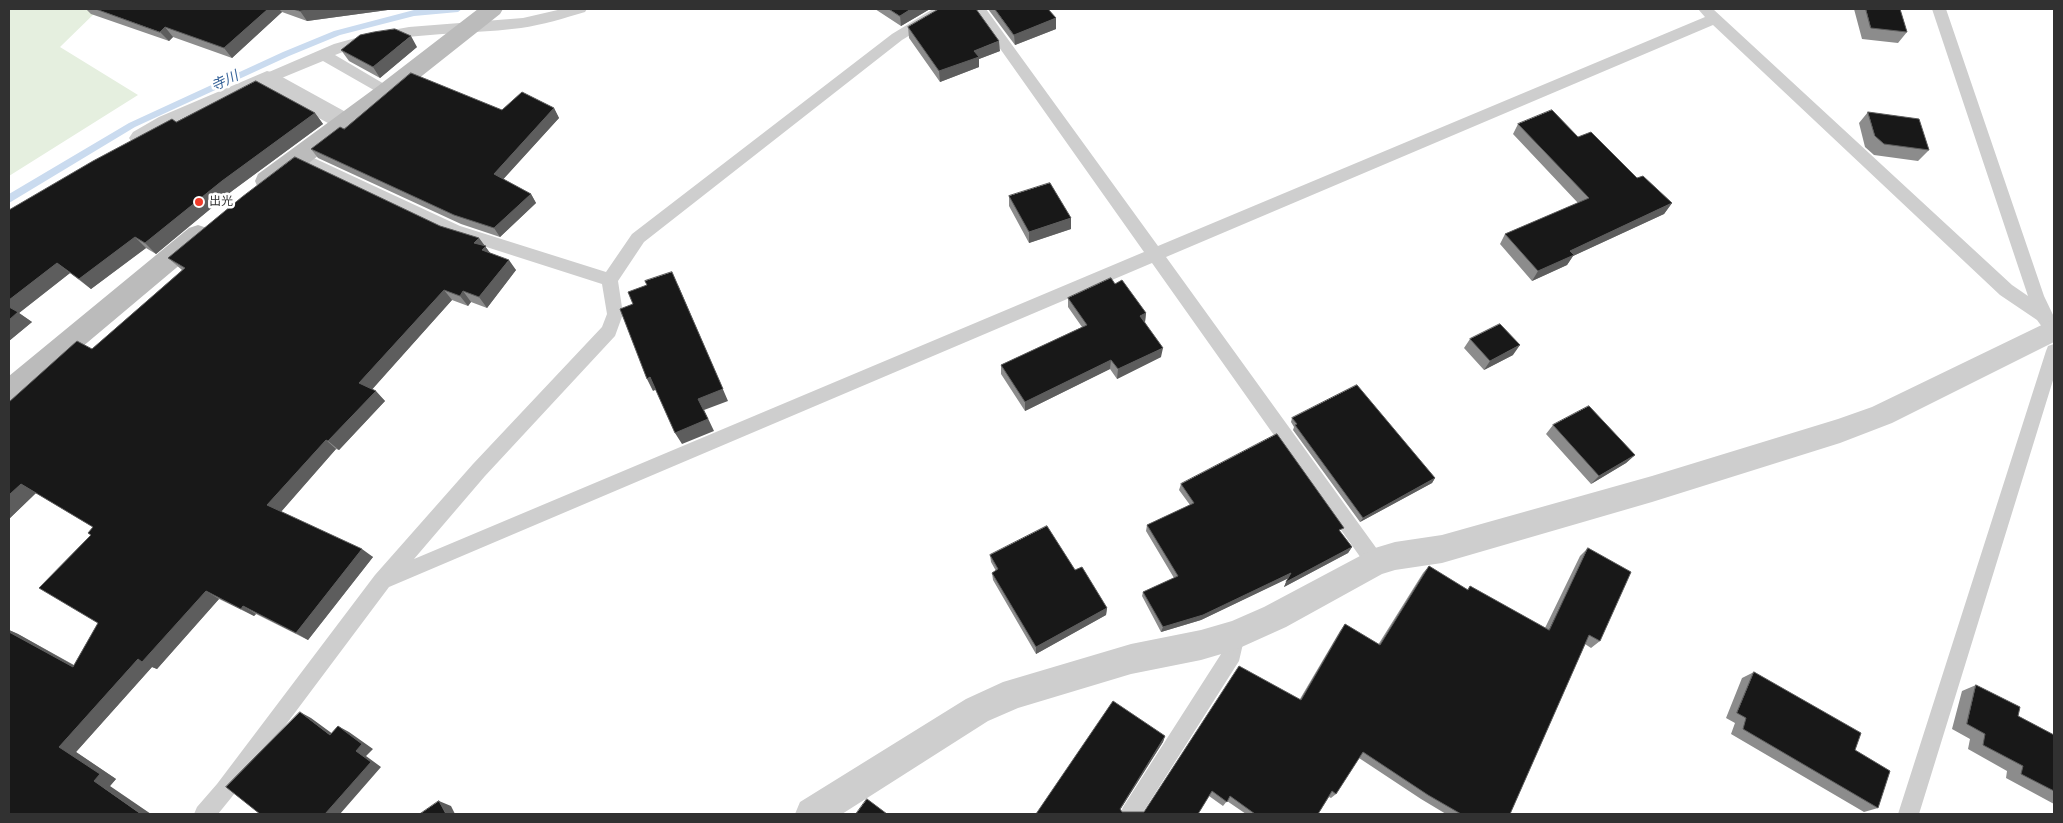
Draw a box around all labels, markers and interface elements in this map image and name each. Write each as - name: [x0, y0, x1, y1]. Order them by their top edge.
- water label: 寺川: [209, 68, 241, 96]
- place label: 出光: [209, 195, 233, 209]
- marker: 出光: [193, 196, 205, 208]

